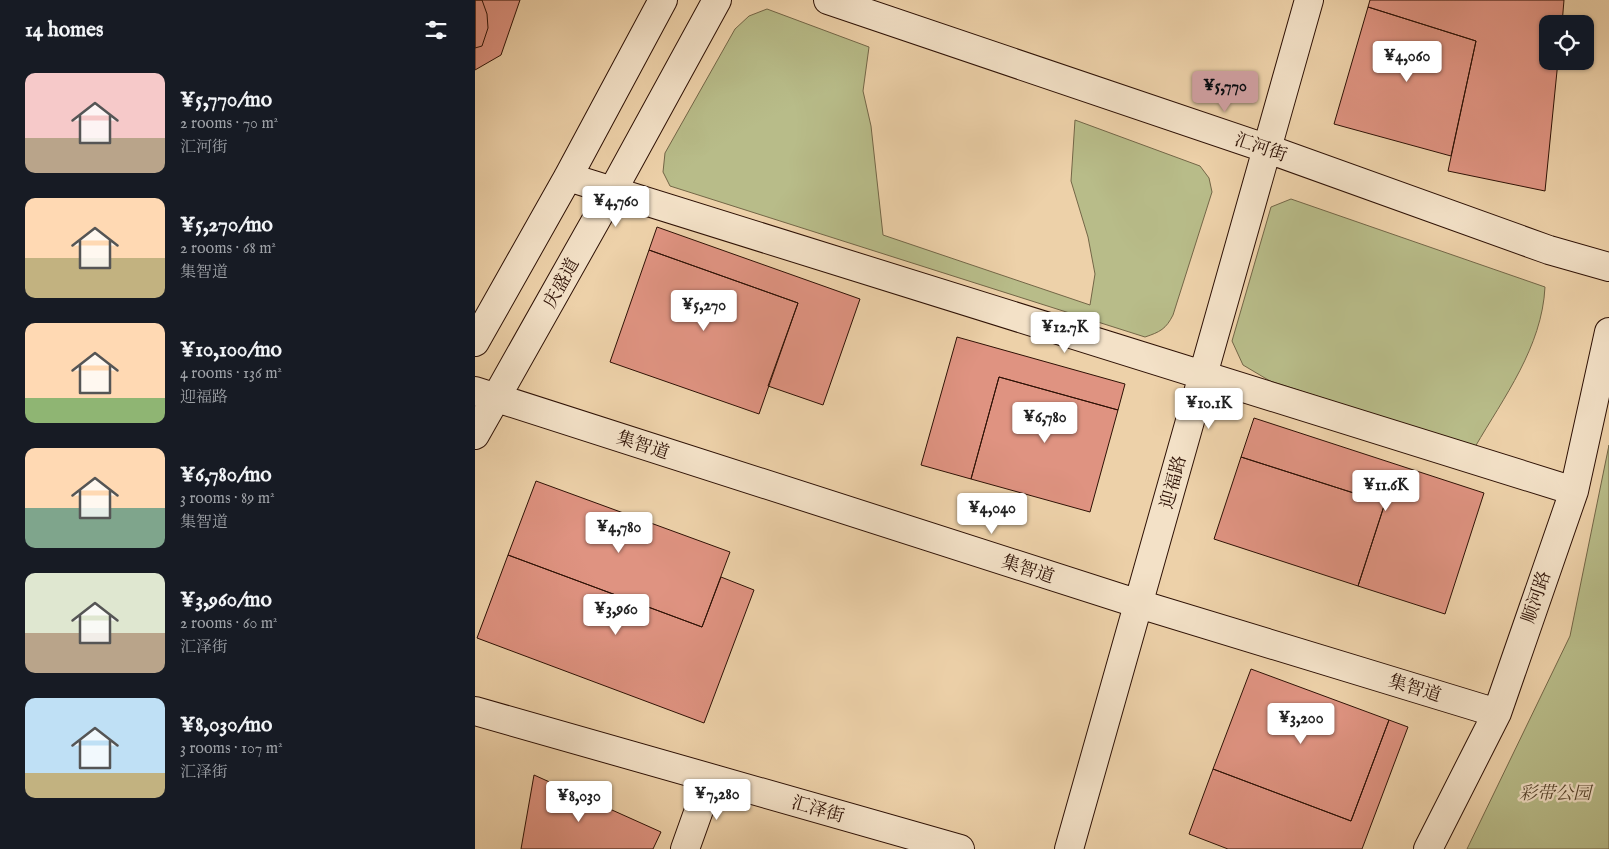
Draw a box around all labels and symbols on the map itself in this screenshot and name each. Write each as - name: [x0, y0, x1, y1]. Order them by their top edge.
- pin: ¥4,060: [1366, 41, 1448, 83]
- pin: ¥5,770: [1184, 70, 1266, 113]
- street label: 汇河街: [1231, 129, 1290, 168]
- pin: ¥4,760: [575, 186, 657, 228]
- street label: 庆盛道: [539, 255, 585, 313]
- pin: ¥5,270: [663, 290, 745, 332]
- pin: ¥12.7K: [1024, 312, 1106, 354]
- pin: ¥10.1K: [1168, 388, 1250, 430]
- pin: ¥6,780: [1004, 402, 1086, 444]
- street label: 集智道: [613, 427, 672, 466]
- street label: 迎福路: [1156, 453, 1193, 511]
- pin: ¥11.6K: [1345, 470, 1427, 512]
- pin: ¥4,040: [951, 492, 1033, 535]
- pin: ¥4,780: [578, 512, 660, 554]
- street label: 集智道: [998, 551, 1057, 590]
- street label: 顺河路: [1518, 568, 1557, 627]
- pin: ¥3,960: [575, 594, 657, 636]
- street label: 集智道: [1385, 671, 1444, 708]
- pin: ¥3,200: [1260, 702, 1342, 745]
- pin: ¥7,280: [676, 778, 758, 821]
- pin: ¥8,030: [538, 780, 620, 823]
- park label: 彩带公园: [1519, 783, 1594, 806]
- street label: 汇泽街: [788, 792, 847, 829]

